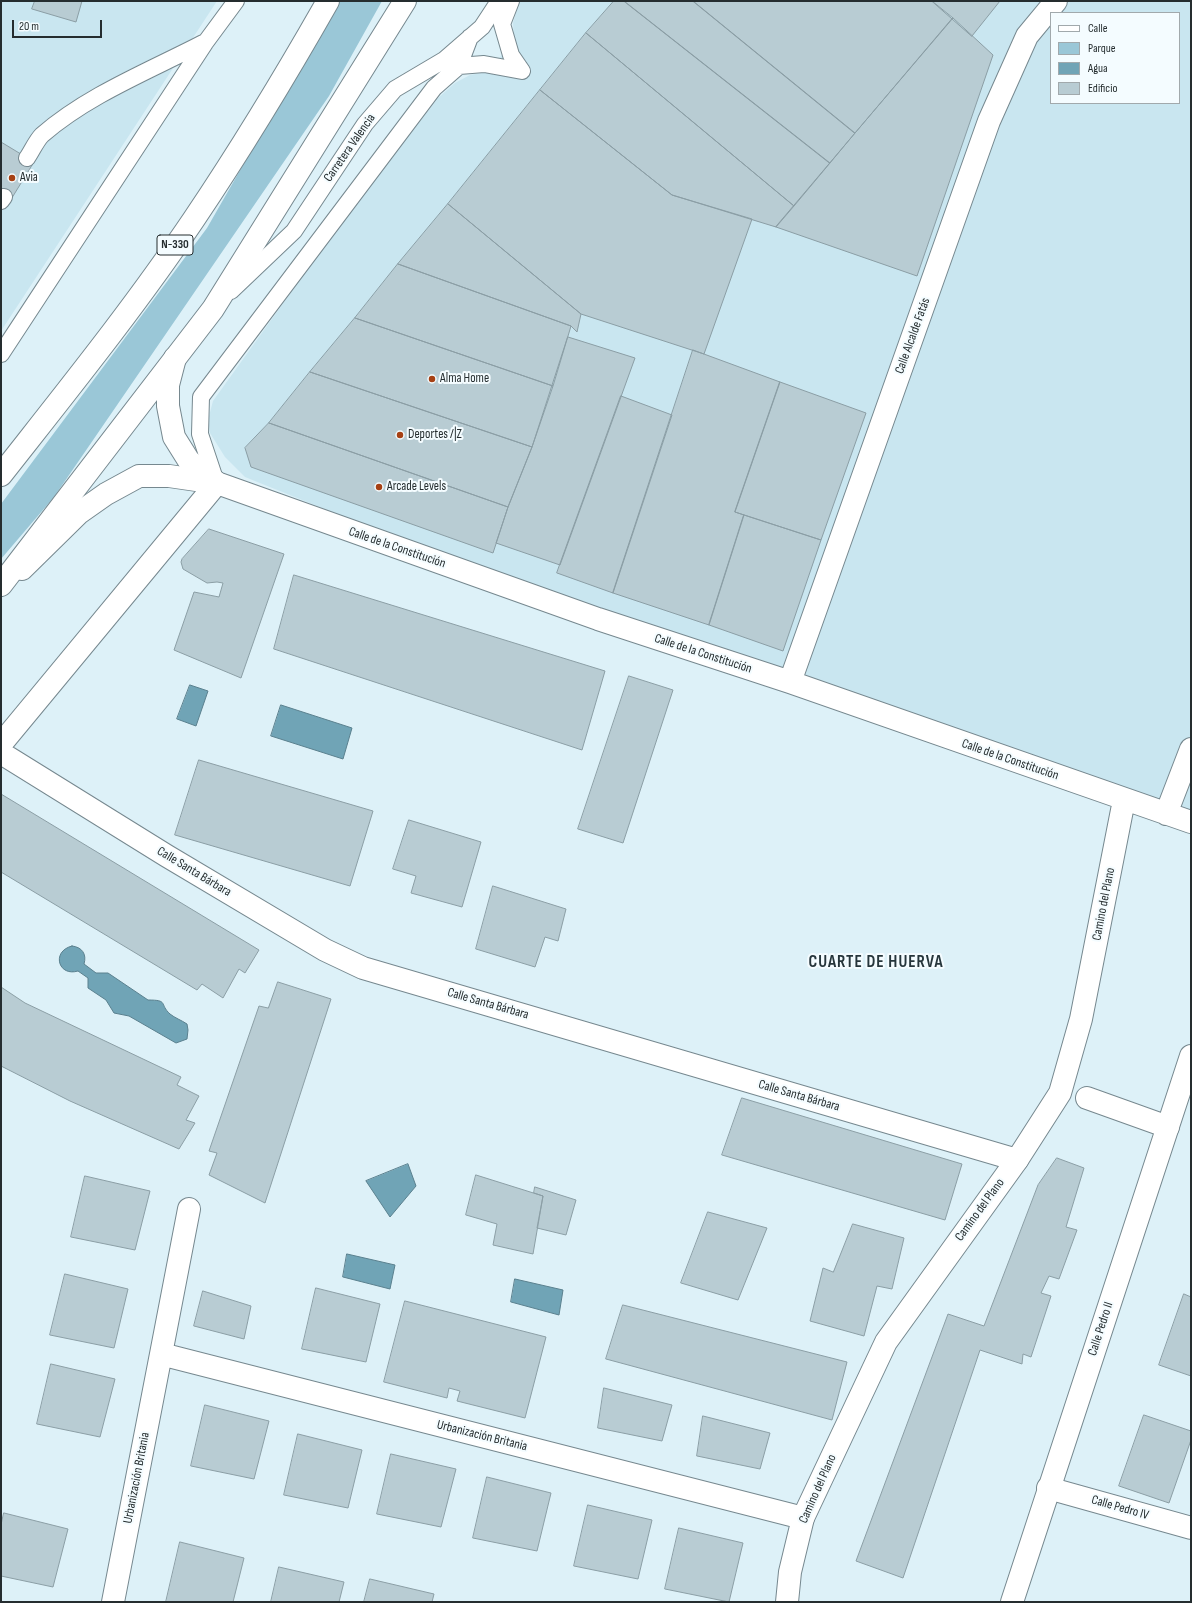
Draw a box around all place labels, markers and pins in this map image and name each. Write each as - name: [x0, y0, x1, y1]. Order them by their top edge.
- place label: Avia: [20, 170, 38, 186]
- marker: Avia: [7, 173, 17, 183]
- place label: Alma Home: [440, 371, 489, 387]
- marker: Alma Home: [427, 374, 437, 384]
- place label: Deportes /|Z: [408, 427, 462, 443]
- marker: Deportes /|Z: [395, 430, 405, 440]
- place label: Arcade Levels: [387, 479, 446, 495]
- marker: Arcade Levels: [374, 482, 384, 492]

